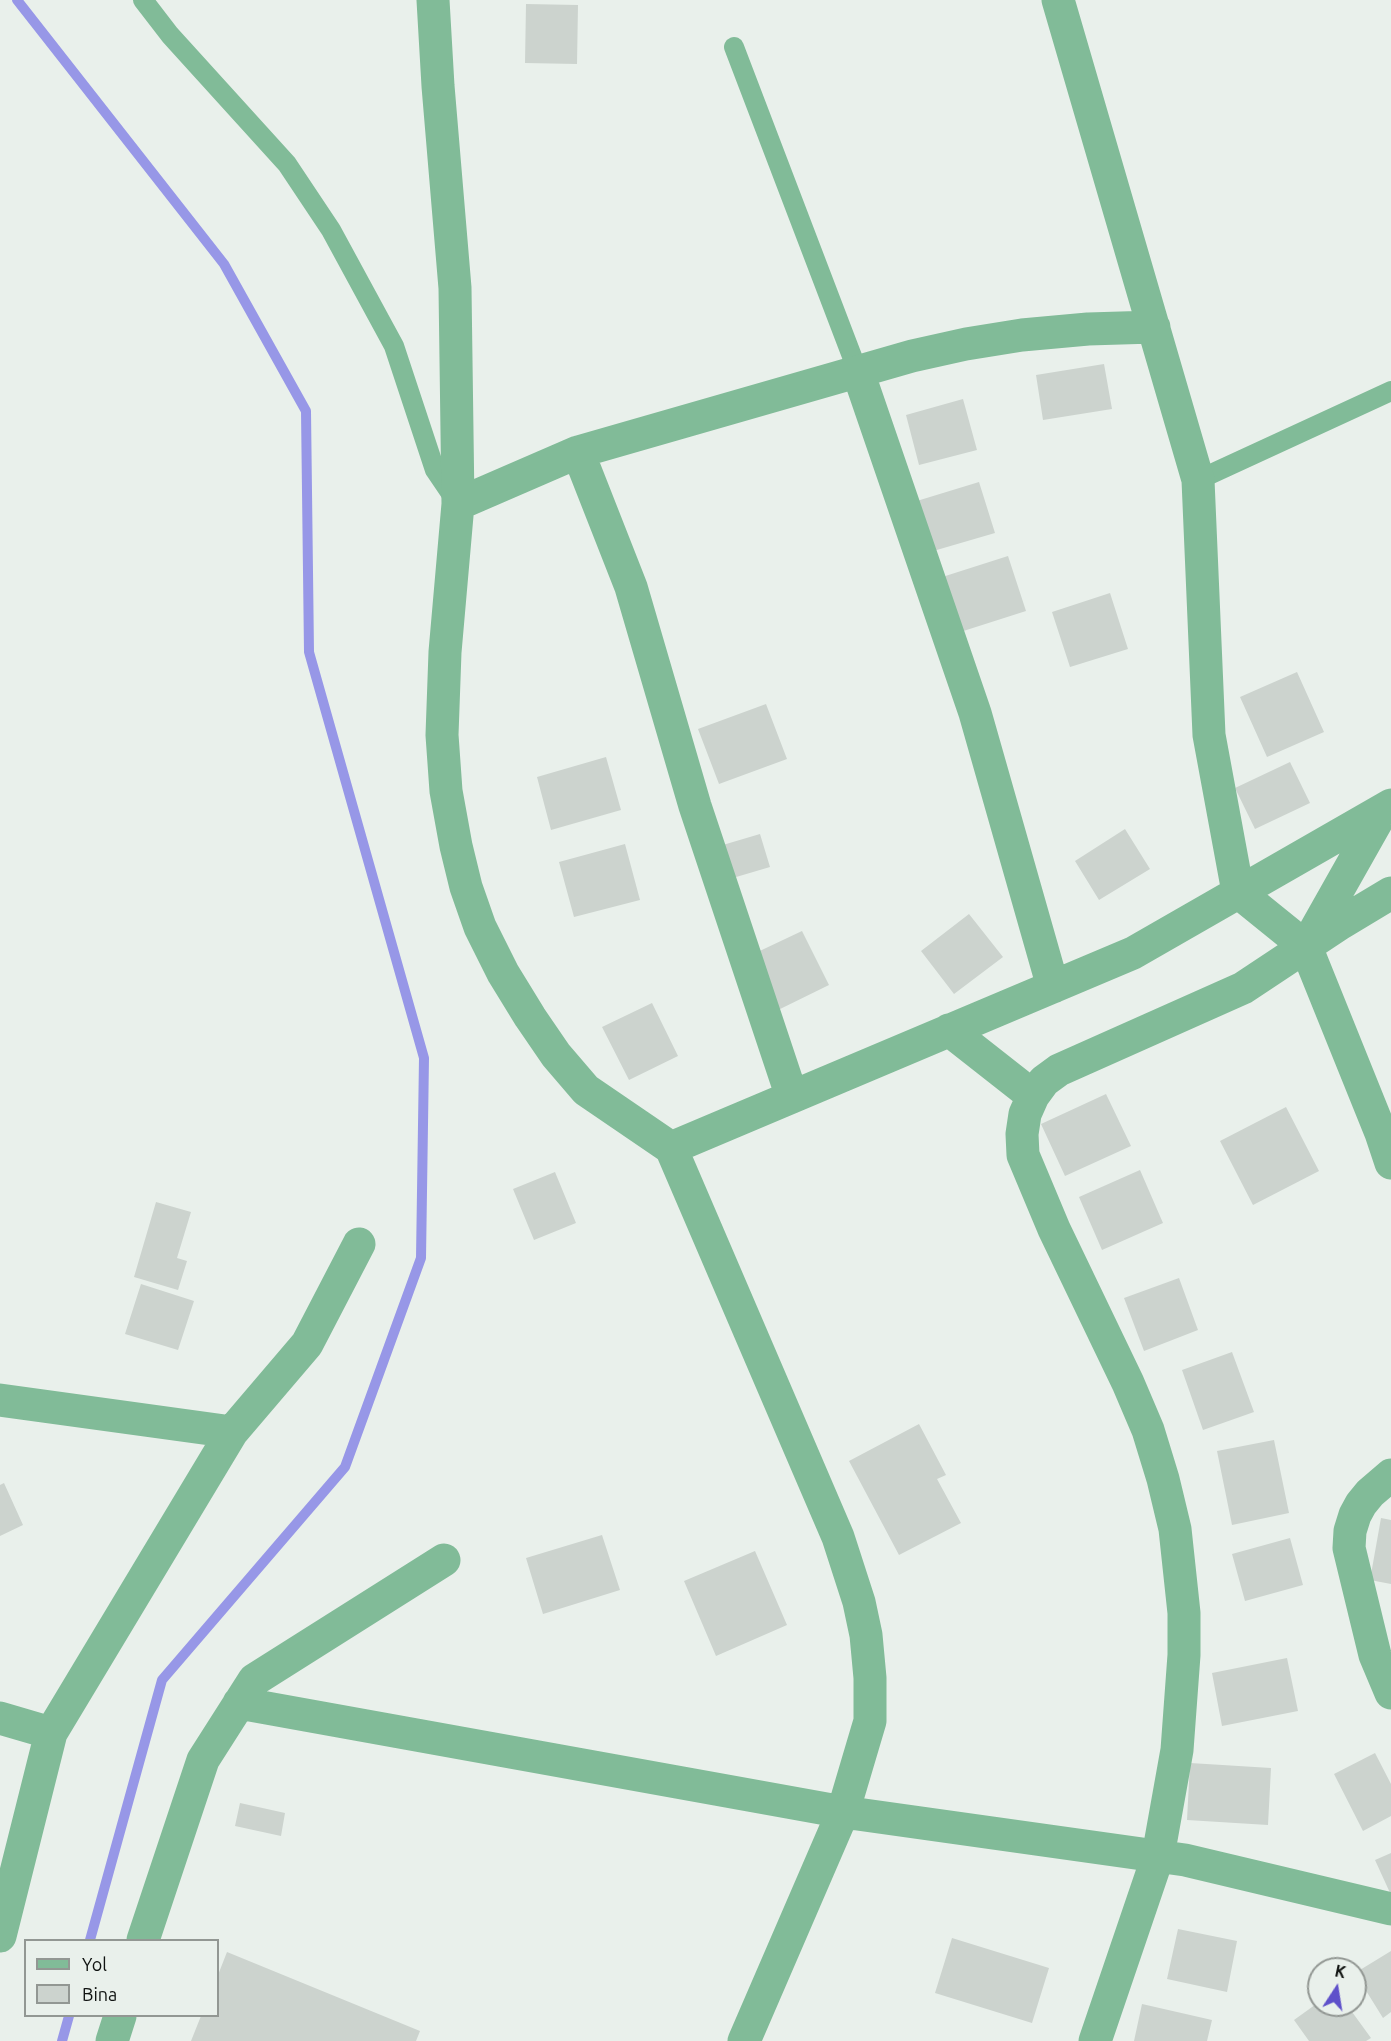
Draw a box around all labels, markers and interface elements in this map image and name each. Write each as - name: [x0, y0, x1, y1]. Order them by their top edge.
- legend: [24, 1939, 219, 2017]
- text: Yol: [82, 1954, 107, 1974]
- north arrow: [1307, 1957, 1367, 2017]
- text: K: [1333, 1961, 1347, 1981]
- text: Bina: [82, 1984, 117, 2004]

